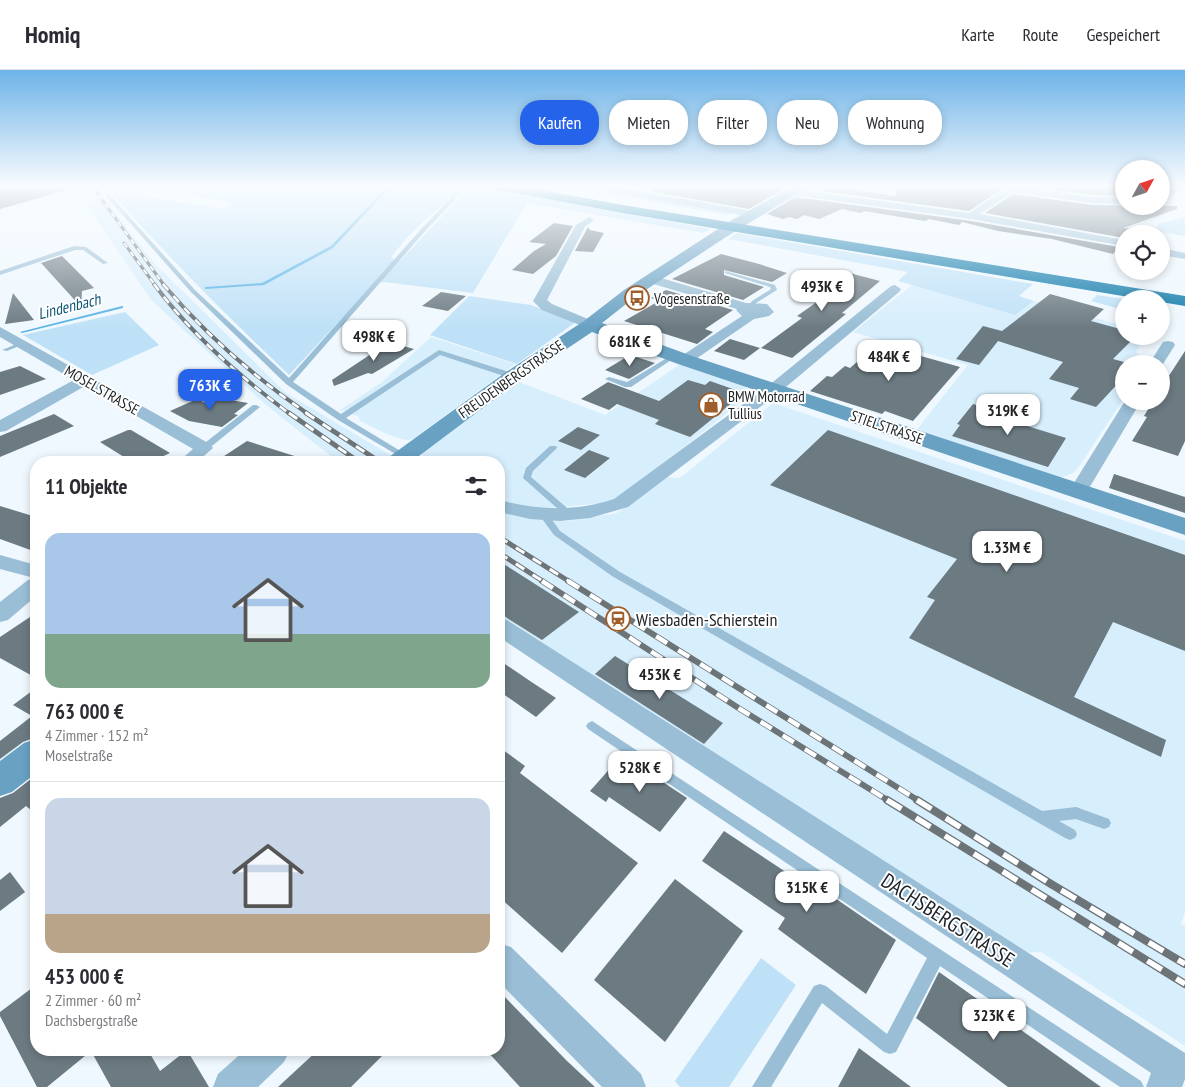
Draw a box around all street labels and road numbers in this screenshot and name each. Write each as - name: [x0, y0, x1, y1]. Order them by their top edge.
- street label: FREUDENBERGSTRASSE: [455, 336, 567, 422]
- street label: MOSELSTRASSE: [61, 361, 143, 419]
- street label: STIELSTRASSE: [848, 406, 926, 448]
- street label: DACHSBERGSTRASSE: [876, 867, 1020, 973]

